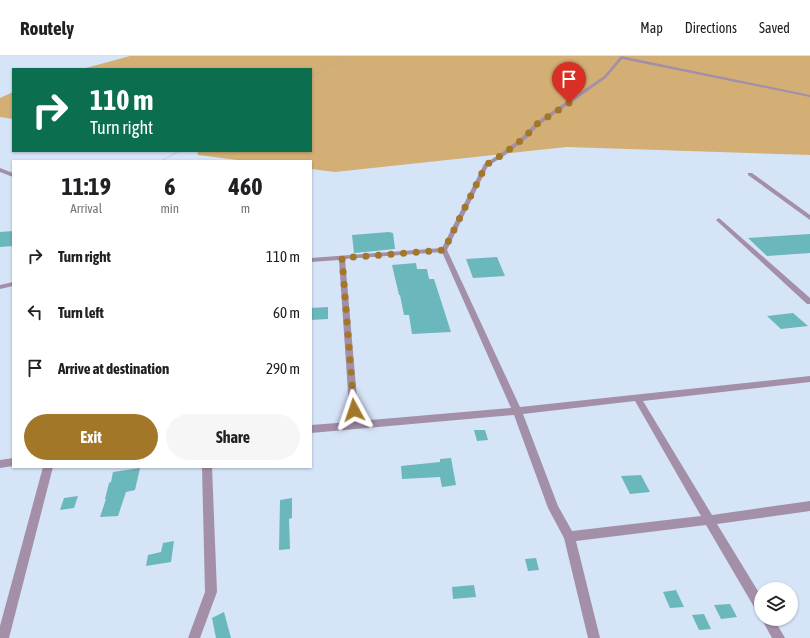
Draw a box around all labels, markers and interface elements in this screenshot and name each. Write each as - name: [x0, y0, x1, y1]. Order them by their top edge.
- text: Routely: [20, 17, 74, 39]
- text: Map: [640, 20, 663, 36]
- text: Directions: [685, 20, 737, 36]
- text: Saved: [759, 20, 790, 36]
- pin: [552, 62, 586, 103]
- icon: arrive: [558, 68, 580, 90]
- icon: right: [24, 84, 76, 136]
- text: 110 m: [90, 84, 153, 116]
- text: Turn right: [90, 117, 153, 138]
- text: 11:19: [62, 173, 111, 200]
- text: 6: [164, 173, 175, 200]
- text: 460: [229, 173, 262, 200]
- text: Arrival: [70, 201, 102, 216]
- text: min: [160, 201, 179, 216]
- text: m: [241, 201, 250, 216]
- icon: right: [24, 245, 46, 267]
- text: Turn right: [58, 248, 111, 265]
- text: 110 m: [266, 248, 300, 265]
- icon: left: [24, 301, 46, 323]
- text: Turn left: [58, 304, 104, 321]
- text: 60 m: [273, 304, 300, 321]
- icon: arrive: [24, 357, 46, 379]
- text: Arrive at destination: [58, 360, 169, 377]
- text: 290 m: [266, 360, 300, 377]
- position arrow: [333, 389, 375, 431]
- button: Exit: [24, 414, 158, 460]
- button: Share: [166, 414, 300, 460]
- map controls: [754, 582, 798, 626]
- button: layers: [754, 582, 798, 626]

